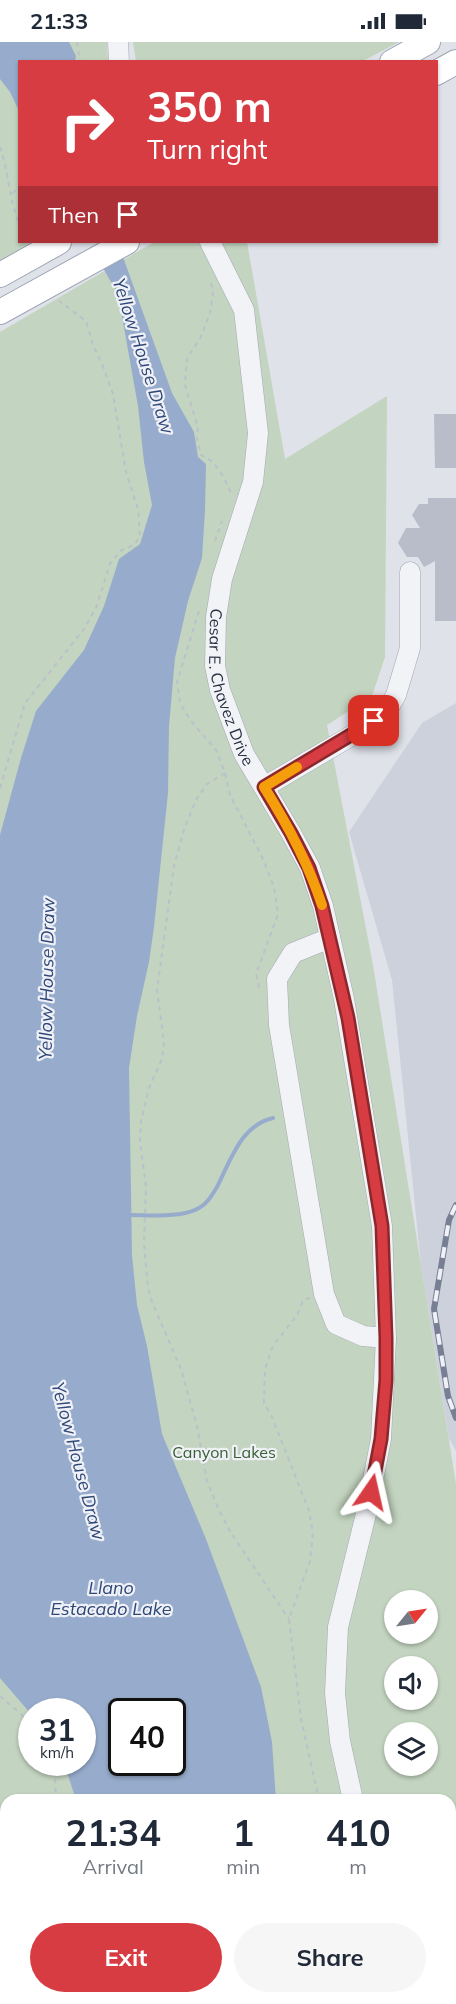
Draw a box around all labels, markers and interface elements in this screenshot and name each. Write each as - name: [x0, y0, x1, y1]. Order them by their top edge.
- text: 21:33: [30, 7, 88, 35]
- text: 350 m: [147, 80, 272, 133]
- icon: right: [48, 84, 126, 162]
- text: Turn right: [147, 132, 267, 166]
- icon: arrive: [111, 198, 144, 231]
- text: Then: [48, 201, 99, 229]
- water label: Yellow House Draw: [107, 275, 180, 437]
- street label: Cesar E. Chavez Drive: [205, 607, 259, 769]
- pin: [348, 695, 399, 746]
- icon: arrive: [357, 704, 390, 737]
- water label: Yellow House Draw: [34, 897, 59, 1060]
- water label: Yellow House Draw: [46, 1379, 111, 1543]
- park label: Canyon Lakes: [172, 1442, 276, 1462]
- position arrow: [339, 1460, 403, 1524]
- water label: Llano Estacado Lake: [50, 1576, 172, 1620]
- north arrow: [384, 1590, 438, 1644]
- map controls: [384, 1590, 438, 1776]
- button: sound: [384, 1656, 438, 1710]
- speed limit sign: 40: [108, 1698, 186, 1776]
- text: 31: [39, 1711, 75, 1749]
- button: layers: [384, 1722, 438, 1776]
- text: km/h: [40, 1743, 74, 1762]
- text: 21:34: [65, 1810, 161, 1855]
- text: 1: [232, 1810, 254, 1855]
- text: 410: [326, 1810, 391, 1855]
- text: Arrival: [83, 1854, 144, 1879]
- text: min: [226, 1854, 260, 1879]
- text: m: [349, 1854, 367, 1879]
- button: Exit: [30, 1923, 222, 1992]
- button: Share: [234, 1923, 426, 1992]

